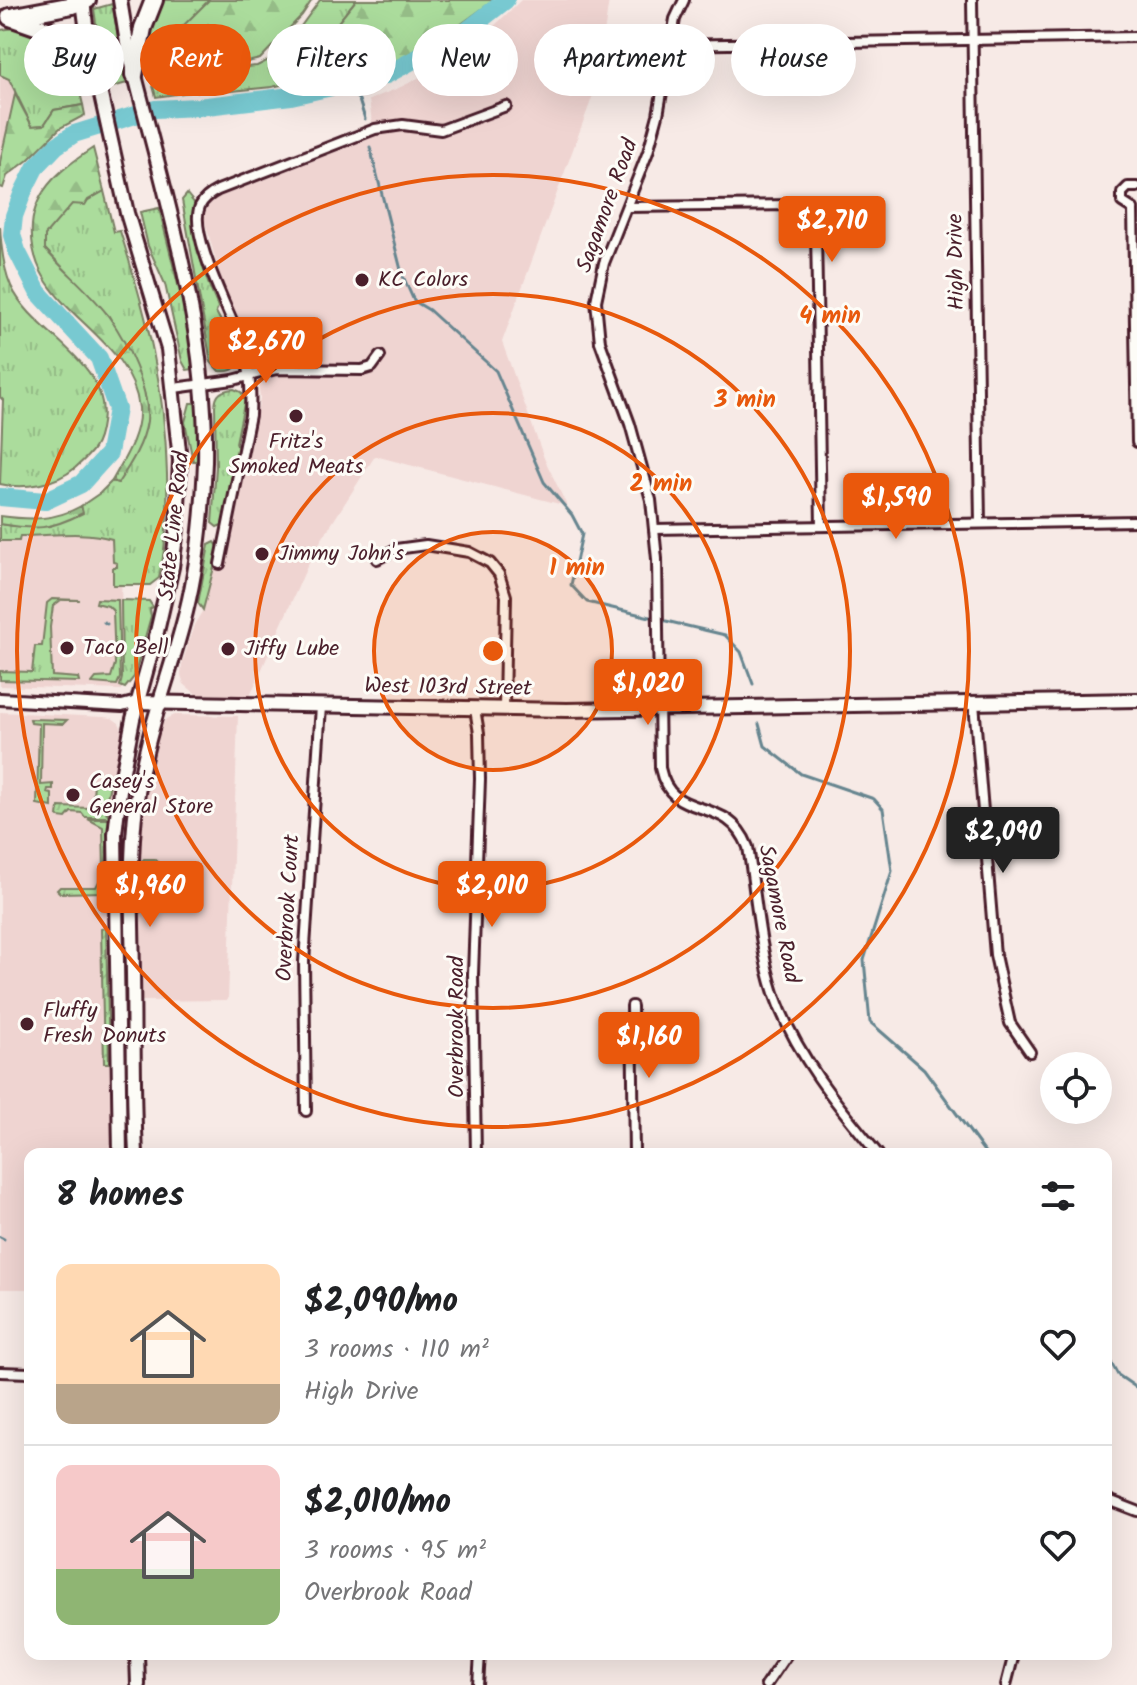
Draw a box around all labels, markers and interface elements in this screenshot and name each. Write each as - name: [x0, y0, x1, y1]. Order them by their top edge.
- chip: Buy: [24, 24, 124, 96]
- chip: Rent: [140, 24, 251, 96]
- chip: Filters: [267, 24, 396, 96]
- chip: New: [412, 24, 518, 96]
- chip: Apartment: [534, 24, 715, 96]
- chip: House: [731, 24, 856, 96]
- street label: Sagamore Road: [568, 133, 649, 278]
- pin: $2,710: [767, 196, 897, 264]
- text: $2,710: [797, 201, 867, 243]
- street label: High Drive: [939, 213, 975, 311]
- place label: KC Colors: [378, 263, 469, 298]
- marker: KC Colors: [353, 271, 371, 289]
- text: 4 min: [799, 297, 861, 336]
- pin: $2,670: [201, 317, 331, 385]
- text: $2,670: [227, 322, 305, 364]
- text: 3 min: [713, 381, 776, 420]
- marker: Fritz's Smoked Meats: [287, 407, 305, 425]
- place label: Fritz's Smoked Meats: [229, 425, 364, 485]
- street label: State Line Road: [150, 449, 200, 602]
- text: 2 min: [630, 465, 692, 504]
- pin: $1,590: [831, 473, 961, 541]
- text: $1,590: [861, 478, 931, 520]
- place label: Jimmy John's: [278, 537, 405, 572]
- marker: Jimmy John's: [253, 545, 271, 563]
- text: 1 min: [549, 549, 605, 588]
- place label: Taco Bell: [83, 631, 169, 666]
- place label: Jiffy Lube: [244, 632, 339, 667]
- centre of rings: [479, 637, 507, 665]
- marker: Taco Bell: [58, 639, 76, 657]
- marker: Jiffy Lube: [219, 640, 237, 658]
- pin: $1,020: [583, 659, 713, 727]
- text: $1,020: [612, 664, 684, 706]
- street label: West 103rd Street: [364, 669, 532, 707]
- place label: Casey's General Store: [89, 765, 213, 825]
- marker: Casey's General Store: [64, 786, 82, 804]
- pin: $2,090: [938, 807, 1068, 875]
- text: $2,090: [964, 812, 1042, 854]
- street label: Overbrook Court: [268, 833, 310, 983]
- street label: Sagamore Road: [747, 842, 809, 987]
- pin: $1,960: [85, 861, 215, 929]
- pin: $2,010: [427, 861, 557, 929]
- text: $1,960: [115, 866, 185, 908]
- text: $2,010: [456, 866, 528, 908]
- street label: Overbrook Road: [440, 955, 475, 1098]
- place label: Fluffy Fresh Donuts: [43, 994, 167, 1054]
- pin: $1,160: [584, 1012, 714, 1080]
- marker: Fluffy Fresh Donuts: [18, 1015, 36, 1033]
- text: $1,160: [616, 1017, 682, 1059]
- map controls: [1040, 1052, 1112, 1124]
- button: locate: [1040, 1052, 1112, 1124]
- text: 8 homes: [56, 1169, 184, 1223]
- icon: filters: [1036, 1174, 1080, 1218]
- text: $2,090/mo: [304, 1275, 458, 1329]
- icon: home: [120, 1296, 216, 1392]
- icon: heart: [1036, 1322, 1080, 1366]
- text: 3 rooms · 110 m²: [304, 1329, 489, 1371]
- text: High Drive: [304, 1371, 419, 1413]
- text: $2,010/mo: [304, 1476, 451, 1530]
- icon: home: [120, 1497, 216, 1593]
- icon: heart: [1036, 1523, 1080, 1567]
- text: 3 rooms · 95 m²: [304, 1530, 486, 1572]
- text: Overbrook Road: [304, 1572, 472, 1614]

